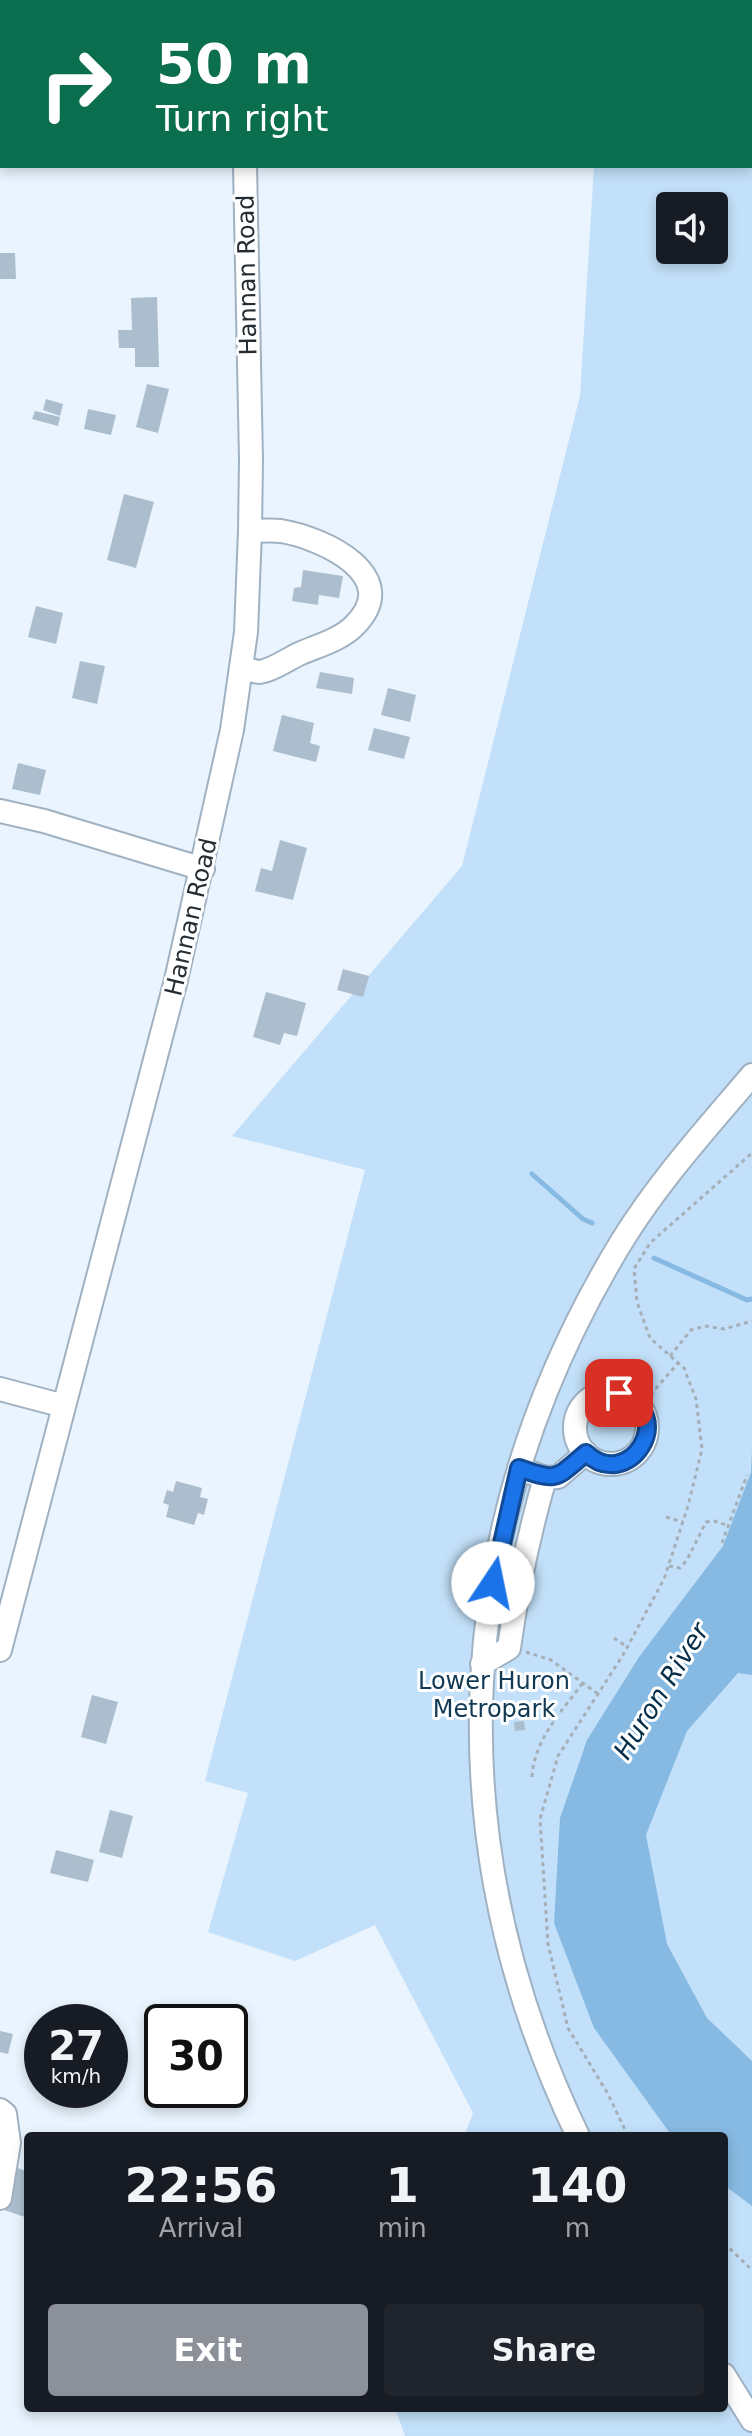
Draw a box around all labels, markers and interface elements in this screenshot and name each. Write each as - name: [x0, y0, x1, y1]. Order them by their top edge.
- text: 50 m: [156, 31, 312, 96]
- icon: right: [24, 32, 128, 136]
- text: Turn right: [156, 98, 328, 139]
- map controls: [656, 192, 728, 264]
- button: sound: [656, 192, 728, 264]
- street label: Hannan Road: [232, 194, 262, 356]
- street label: Hannan Road: [159, 835, 223, 999]
- pin: [585, 1359, 653, 1427]
- icon: arrive: [597, 1371, 641, 1415]
- position arrow: [451, 1541, 535, 1625]
- water label: Huron River: [607, 1615, 716, 1765]
- park label: Lower Huron Metropark: [418, 1667, 570, 1723]
- speed limit sign: 30: [144, 2004, 248, 2108]
- text: 27: [48, 2023, 104, 2069]
- text: km/h: [51, 2064, 101, 2088]
- text: 22:56: [124, 2157, 277, 2213]
- text: 1: [386, 2157, 419, 2213]
- text: 140: [527, 2157, 627, 2213]
- text: Arrival: [159, 2213, 243, 2243]
- text: min: [378, 2213, 427, 2243]
- text: m: [565, 2213, 590, 2243]
- button: Exit: [48, 2304, 368, 2396]
- button: Share: [384, 2304, 704, 2396]

